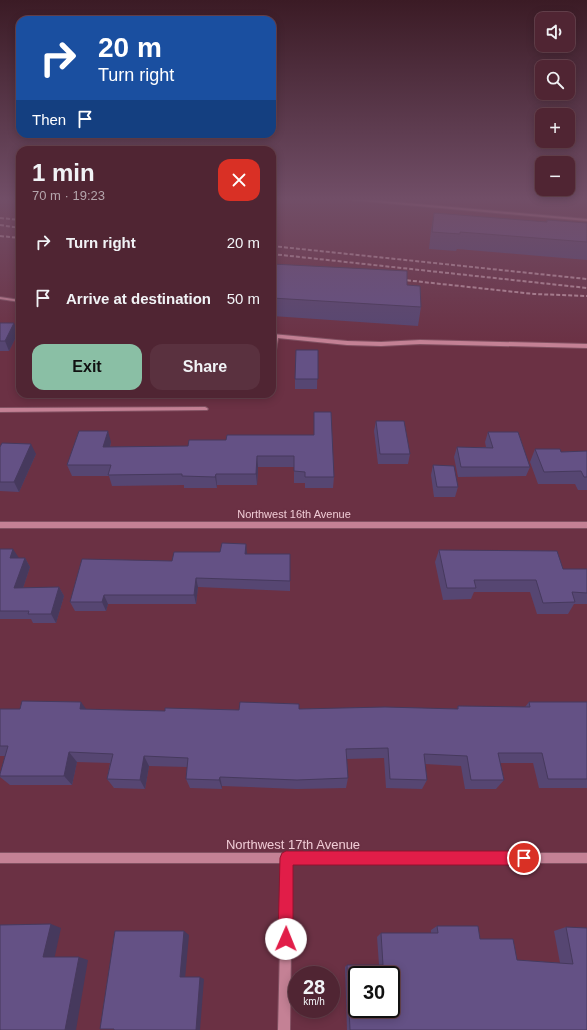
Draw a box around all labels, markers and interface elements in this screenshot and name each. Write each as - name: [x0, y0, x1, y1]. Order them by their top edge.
- map controls: [535, 12, 575, 196]
- button: sound: [535, 12, 575, 52]
- icon: right: [32, 32, 84, 84]
- text: 20 m: [98, 32, 162, 63]
- button: search: [535, 60, 575, 100]
- text: Turn right: [98, 65, 174, 85]
- icon: arrive: [74, 108, 96, 130]
- button: +: [535, 108, 575, 148]
- text: Then: [32, 111, 66, 128]
- button: −: [535, 156, 575, 196]
- text: 1 min: [32, 159, 95, 186]
- button: close: [218, 159, 260, 201]
- text: 70 m · 19:23: [32, 188, 105, 203]
- icon: right: [32, 231, 54, 253]
- text: Turn right: [66, 234, 136, 251]
- text: 20 m: [227, 234, 260, 251]
- icon: arrive: [32, 287, 54, 309]
- text: Arrive at destination: [66, 290, 211, 307]
- text: 50 m: [227, 290, 260, 307]
- button: Exit: [32, 344, 142, 390]
- button: Share: [150, 344, 260, 390]
- street label: Northwest 16th Avenue: [237, 508, 351, 520]
- street label: Northwest 17th Avenue: [226, 837, 360, 852]
- pin: [507, 841, 541, 875]
- icon: arrive: [513, 847, 535, 869]
- position arrow: [265, 918, 307, 960]
- speed limit sign: 30: [348, 966, 400, 1018]
- text: 28: [303, 976, 325, 998]
- text: km/h: [303, 996, 325, 1007]

